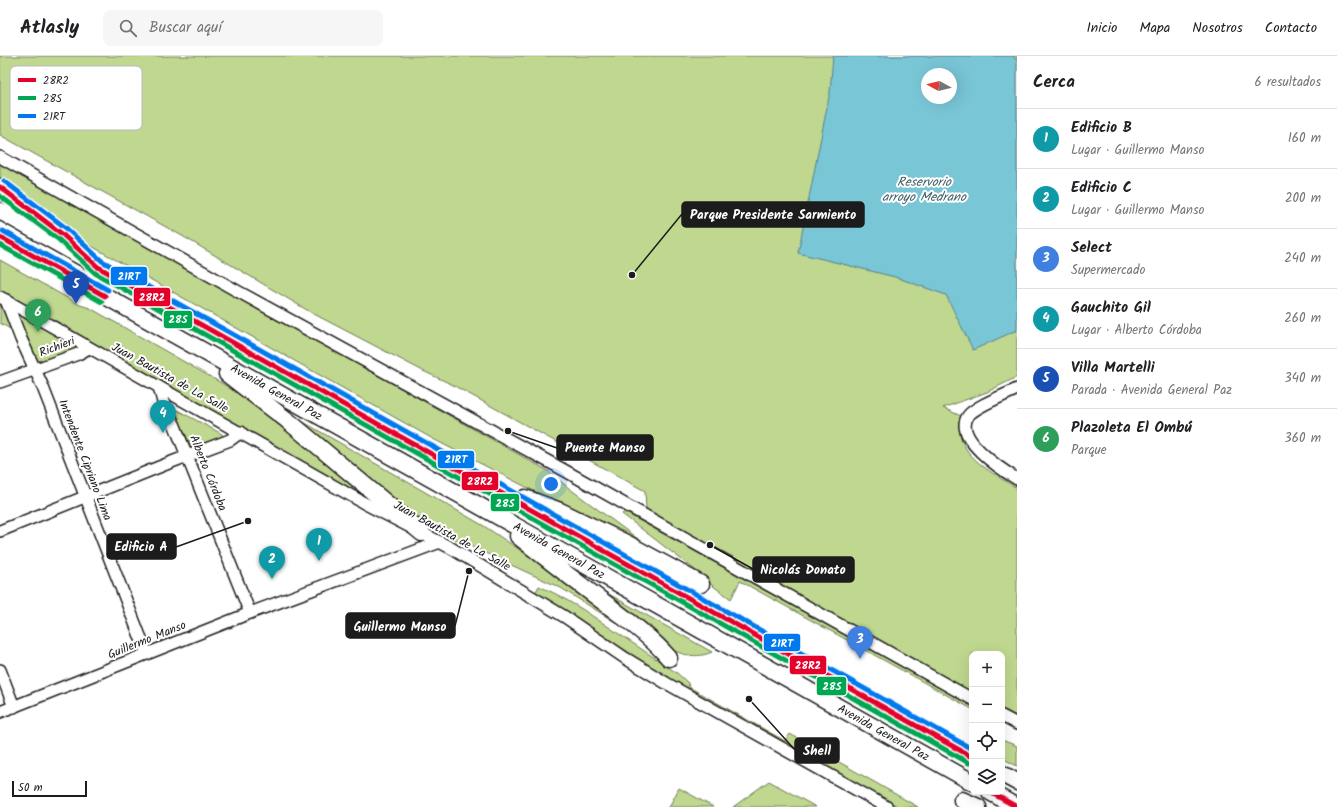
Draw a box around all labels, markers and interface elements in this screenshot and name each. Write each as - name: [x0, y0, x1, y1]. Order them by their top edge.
- search box: [103, 10, 383, 46]
- text: Atlasly: [20, 13, 79, 43]
- text: Buscar aquí: [149, 16, 222, 40]
- icon: search: [117, 17, 139, 39]
- text: Inicio: [1086, 17, 1117, 39]
- text: Mapa: [1139, 17, 1170, 39]
- text: Nosotros: [1192, 17, 1243, 39]
- text: Contacto: [1265, 17, 1317, 39]
- legend: [10, 66, 142, 130]
- north arrow: [921, 68, 957, 104]
- text: Cerca: [1033, 69, 1075, 96]
- text: 28R2: [43, 72, 69, 90]
- text: 6 resultados: [1254, 72, 1321, 93]
- text: 28S: [43, 90, 62, 108]
- text: 21RT: [43, 108, 66, 126]
- text: Edificio B: [1071, 116, 1132, 140]
- text: 1: [1044, 128, 1048, 149]
- text: 160 m: [1288, 128, 1321, 149]
- text: Lugar · Guillermo Manso: [1071, 140, 1204, 161]
- water label: Reservorio arroyo Medrano: [882, 172, 967, 208]
- text: Edificio C: [1071, 176, 1132, 200]
- text: 2: [1042, 188, 1050, 209]
- text: 200 m: [1285, 188, 1321, 209]
- text: Lugar · Guillermo Manso: [1071, 200, 1204, 221]
- callout: Parque Presidente Sarmiento: [682, 202, 864, 227]
- text: Parque Presidente Sarmiento: [690, 205, 856, 226]
- text: Select: [1071, 236, 1112, 260]
- text: 3: [1042, 248, 1050, 269]
- text: 240 m: [1284, 248, 1321, 269]
- text: Supermercado: [1071, 260, 1145, 281]
- line badge: 21RT: [110, 266, 148, 286]
- text: 21RT: [118, 268, 141, 286]
- pin: 5: [63, 271, 89, 304]
- line badge: 28R2: [133, 287, 171, 307]
- text: 28R2: [139, 289, 165, 307]
- text: Gauchito Gil: [1071, 296, 1151, 320]
- pin: 6: [25, 299, 51, 332]
- text: 4: [1042, 308, 1050, 329]
- text: 260 m: [1284, 308, 1321, 329]
- line badge: 28S: [163, 310, 193, 329]
- text: 28S: [169, 311, 188, 329]
- text: Lugar · Alberto Córdoba: [1071, 320, 1202, 341]
- street label: Richieri: [36, 331, 79, 362]
- street label: Juan Bautista de La Salle: [108, 338, 233, 418]
- text: Villa Martelli: [1071, 356, 1155, 380]
- street label: Avenida General Paz: [227, 359, 326, 425]
- text: 5: [1043, 368, 1049, 389]
- text: 340 m: [1284, 368, 1321, 389]
- text: Parada · Avenida General Paz: [1071, 380, 1232, 401]
- street label: Intendente Cipriano Lima: [53, 397, 117, 524]
- pin: 4: [150, 400, 176, 433]
- text: Plazoleta El Ombú: [1071, 416, 1192, 440]
- text: 6: [1042, 428, 1050, 449]
- text: 360 m: [1284, 428, 1321, 449]
- street label: Alberto Córdoba: [184, 432, 232, 514]
- callout: Puente Manso: [557, 435, 653, 460]
- text: Puente Manso: [565, 438, 645, 459]
- text: Parque: [1071, 440, 1107, 461]
- line badge: 21RT: [437, 450, 475, 469]
- text: 21RT: [445, 451, 468, 469]
- line badge: 28R2: [461, 471, 499, 491]
- text: 28R2: [467, 473, 493, 491]
- your location: [541, 474, 561, 494]
- line badge: 28S: [490, 493, 520, 512]
- text: 28S: [496, 495, 515, 513]
- street label: Juan Bautista de La Salle: [390, 496, 515, 576]
- street label: Avenida General Paz: [510, 517, 609, 584]
- pin: 1: [306, 528, 332, 561]
- callout: Edificio A: [107, 534, 176, 559]
- text: Edificio A: [114, 537, 168, 558]
- pin: 2: [259, 546, 285, 579]
- callout: Nicolás Donato: [753, 557, 854, 582]
- text: Nicolás Donato: [760, 560, 846, 581]
- callout: Guillermo Manso: [346, 613, 455, 638]
- street label: Guillermo Manso: [105, 616, 189, 664]
- text: Guillermo Manso: [354, 617, 446, 638]
- pin: 3: [847, 626, 873, 659]
- line badge: 21RT: [763, 633, 801, 652]
- text: 21RT: [771, 635, 794, 653]
- map controls: [969, 651, 1005, 795]
- button: +: [969, 651, 1005, 687]
- line badge: 28R2: [789, 655, 827, 675]
- text: 28R2: [795, 657, 821, 675]
- line badge: 28S: [816, 676, 847, 696]
- text: 28S: [823, 678, 842, 696]
- button: −: [969, 687, 1005, 723]
- street label: Avenida General Paz: [834, 699, 933, 766]
- button: locate: [969, 723, 1005, 759]
- callout: Shell: [795, 738, 839, 763]
- text: Shell: [803, 741, 831, 762]
- button: layers: [969, 759, 1005, 795]
- scale bar: [12, 779, 87, 798]
- text: 50 m: [18, 779, 43, 797]

